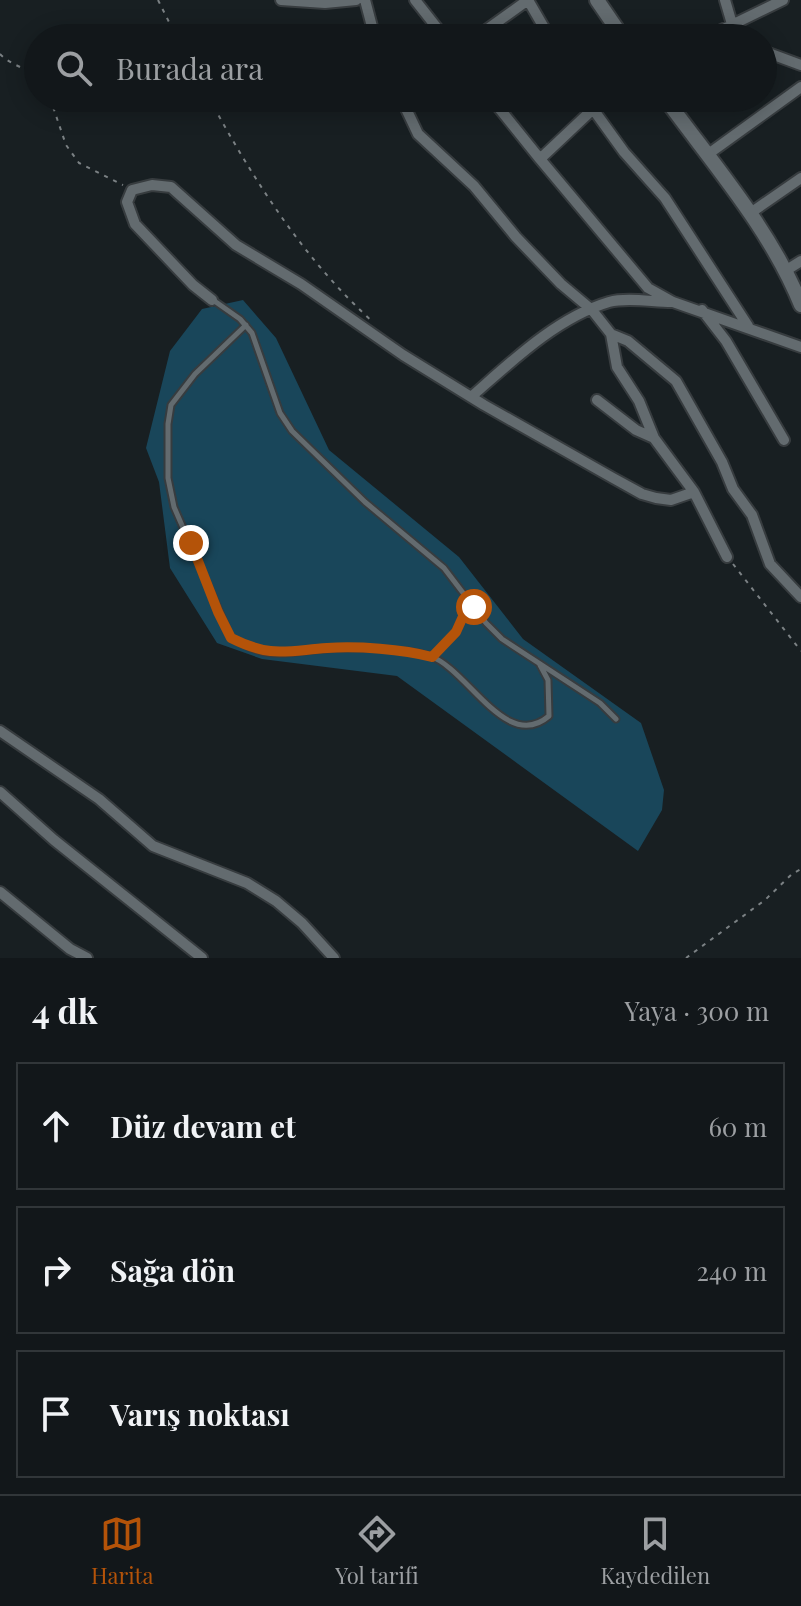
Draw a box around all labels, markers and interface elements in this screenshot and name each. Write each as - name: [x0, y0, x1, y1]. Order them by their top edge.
- search box: [24, 24, 777, 112]
- icon: search: [52, 46, 96, 90]
- text: Burada ara: [116, 48, 263, 88]
- route end: [173, 525, 209, 561]
- route start: [456, 589, 492, 625]
- text: 4 dk: [32, 987, 98, 1033]
- text: Yaya · 300 m: [625, 993, 769, 1028]
- icon: ahead: [34, 1104, 78, 1148]
- text: Düz devam et: [110, 1106, 296, 1146]
- text: 60 m: [708, 1109, 767, 1144]
- icon: right: [34, 1248, 78, 1292]
- text: Sağa dön: [110, 1250, 235, 1290]
- text: 240 m: [697, 1253, 767, 1288]
- icon: arrive: [34, 1392, 78, 1436]
- text: Varış noktası: [110, 1394, 290, 1434]
- tab: Harita: [91, 1512, 153, 1590]
- tab: Yol tarifi: [335, 1512, 419, 1590]
- tab: Kaydedilen: [600, 1512, 710, 1590]

